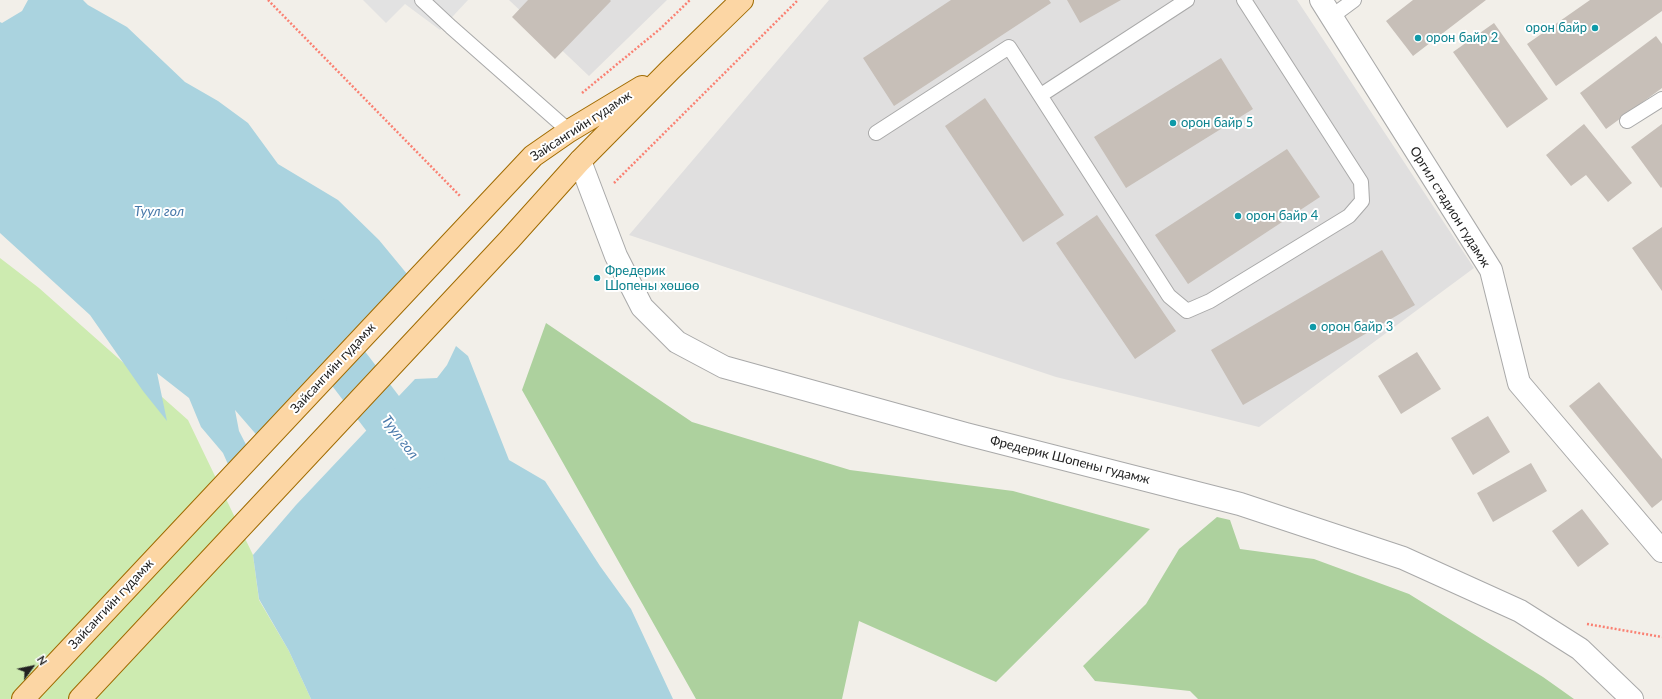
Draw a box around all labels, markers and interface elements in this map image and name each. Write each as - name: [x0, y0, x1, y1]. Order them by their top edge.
- place label: орон байр: [1526, 20, 1587, 36]
- marker: орон байр: [1590, 23, 1600, 33]
- place label: орон байр 2: [1426, 30, 1498, 46]
- marker: орон байр 2: [1413, 33, 1423, 43]
- street label: Зайсангийн гудамж: [527, 87, 635, 165]
- place label: орон байр 5: [1181, 115, 1253, 131]
- marker: орон байр 5: [1168, 118, 1178, 128]
- street label: Оргил стадион гудамж: [1406, 144, 1494, 270]
- water label: Туул гол: [134, 203, 184, 219]
- place label: орон байр 4: [1246, 208, 1318, 224]
- marker: орон байр 4: [1233, 211, 1243, 221]
- place label: Фредерик Шопены хөшөө: [605, 263, 699, 294]
- marker: Фредерик Шопены хөшөө: [592, 273, 602, 283]
- place label: орон байр 3: [1321, 319, 1393, 335]
- street label: Зайсангийн гудамж: [287, 320, 379, 416]
- marker: орон байр 3: [1308, 322, 1318, 332]
- water label: Туул гол: [378, 412, 422, 462]
- street label: Фредерик Шопены гудамж: [988, 433, 1152, 487]
- street label: Зайсангийн гудамж: [65, 556, 157, 652]
- north arrow: [12, 647, 52, 687]
- text: N: [35, 653, 50, 667]

